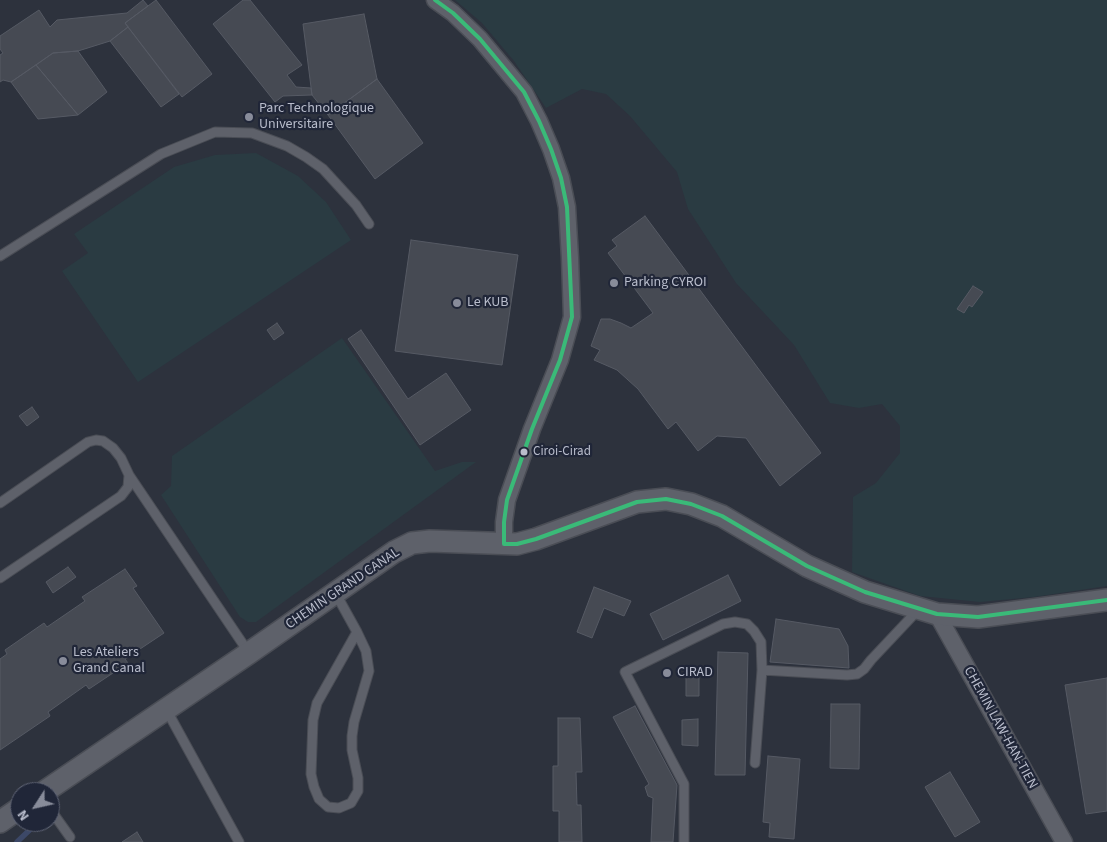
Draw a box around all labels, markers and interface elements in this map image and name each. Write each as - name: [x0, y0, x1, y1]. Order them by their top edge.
- place label: Parc Technologique Universitaire: [259, 101, 374, 134]
- marker: Parc Technologique Universitaire: [243, 111, 255, 123]
- place label: Parking CYROI: [624, 275, 707, 291]
- marker: Parking CYROI: [608, 277, 620, 289]
- place label: Le KUB: [467, 295, 509, 311]
- marker: Le KUB: [451, 297, 463, 309]
- place label: Ciroi-Cirad: [533, 444, 591, 460]
- marker: Ciroi-Cirad: [519, 447, 529, 457]
- street label: CHEMIN GRAND CANAL: [283, 545, 403, 633]
- place label: Les Ateliers Grand Canal: [73, 645, 145, 678]
- marker: Les Ateliers Grand Canal: [57, 655, 69, 667]
- street label: CHEMIN LAW-HAN-TIEN: [959, 664, 1041, 792]
- place label: CIRAD: [677, 665, 713, 681]
- marker: CIRAD: [661, 667, 673, 679]
- north arrow: [10, 782, 60, 832]
- text: N: [13, 805, 34, 825]

